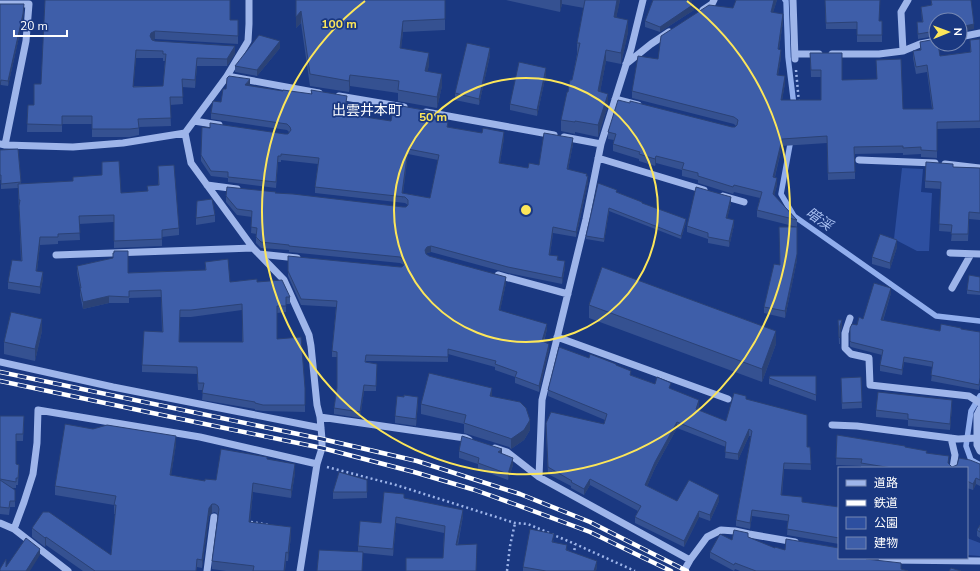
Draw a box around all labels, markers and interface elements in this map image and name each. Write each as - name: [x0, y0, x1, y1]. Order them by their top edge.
- scale bar: [14, 12, 67, 38]
- north arrow: [928, 12, 968, 52]
- text: 100 m: [321, 16, 357, 32]
- text: 20 m: [20, 18, 48, 34]
- text: N: [950, 28, 965, 36]
- district label: 出雲井本町: [332, 101, 402, 120]
- text: 50 m: [419, 109, 447, 125]
- centre of rings: [519, 203, 533, 217]
- water label: 暗渓: [802, 203, 838, 236]
- legend: [838, 467, 968, 559]
- text: 道路: [874, 475, 898, 491]
- text: 鉄道: [874, 495, 898, 511]
- text: 公園: [874, 515, 898, 531]
- text: 建物: [874, 535, 898, 551]

